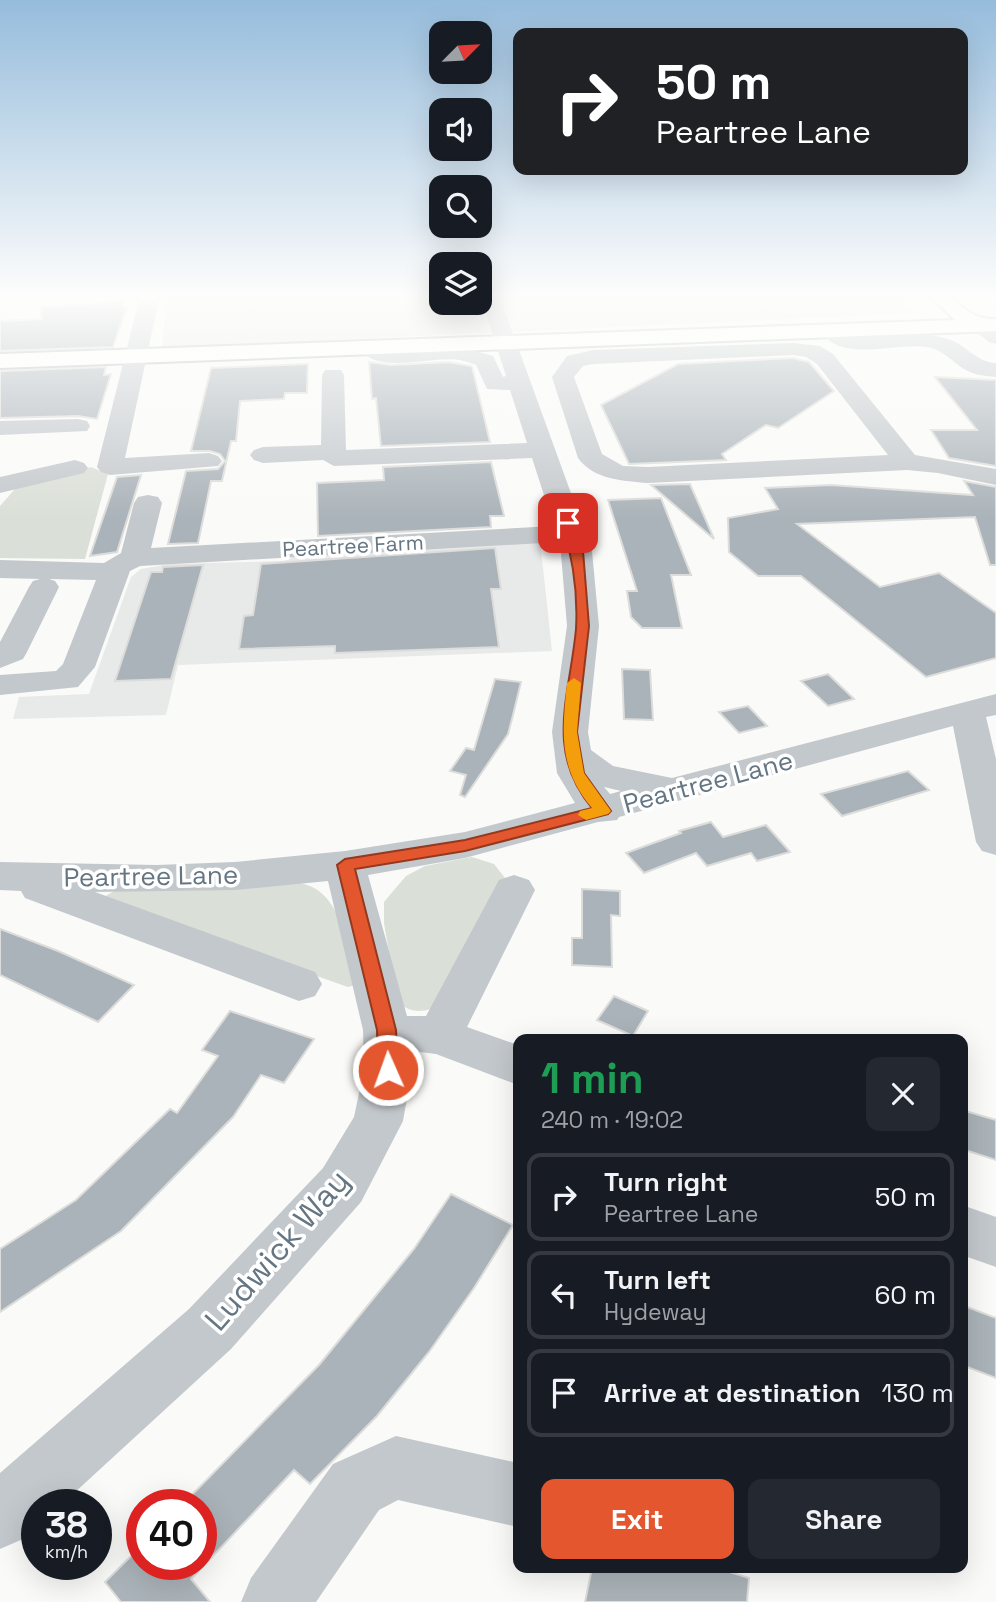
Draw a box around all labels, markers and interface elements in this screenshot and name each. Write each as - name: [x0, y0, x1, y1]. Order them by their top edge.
- north arrow: [429, 21, 492, 84]
- map controls: [429, 21, 492, 315]
- text: 50 m: [656, 51, 771, 113]
- icon: right: [541, 56, 632, 147]
- button: sound: [429, 98, 492, 161]
- text: Peartree Lane: [656, 112, 871, 152]
- button: search: [429, 175, 492, 238]
- button: layers: [429, 252, 492, 315]
- pin: [538, 493, 598, 553]
- icon: arrive: [549, 504, 587, 542]
- street label: Peartree Farm: [282, 528, 424, 563]
- street label: Peartree Lane: [619, 743, 797, 821]
- street label: Peartree Lane: [63, 857, 239, 895]
- position arrow: [351, 1033, 425, 1107]
- text: 1 min: [541, 1052, 644, 1105]
- button: close: [866, 1057, 940, 1131]
- text: 240 m · 19:02: [541, 1105, 683, 1135]
- street label: Ludwick Way: [196, 1161, 358, 1339]
- text: Turn right: [604, 1165, 728, 1199]
- icon: right: [545, 1178, 583, 1216]
- text: 50 m: [875, 1180, 936, 1214]
- text: Peartree Lane: [604, 1199, 758, 1229]
- text: Turn left: [604, 1263, 711, 1297]
- icon: left: [545, 1276, 583, 1314]
- text: 60 m: [874, 1278, 936, 1312]
- text: Hydeway: [604, 1297, 707, 1327]
- icon: arrive: [545, 1374, 583, 1412]
- text: Arrive at destination: [604, 1376, 861, 1410]
- text: 130 m: [882, 1376, 954, 1410]
- button: Exit: [541, 1479, 734, 1559]
- button: Share: [748, 1479, 940, 1559]
- speed limit sign: 40: [126, 1489, 217, 1580]
- text: 38: [45, 1503, 88, 1547]
- text: km/h: [45, 1540, 88, 1563]

